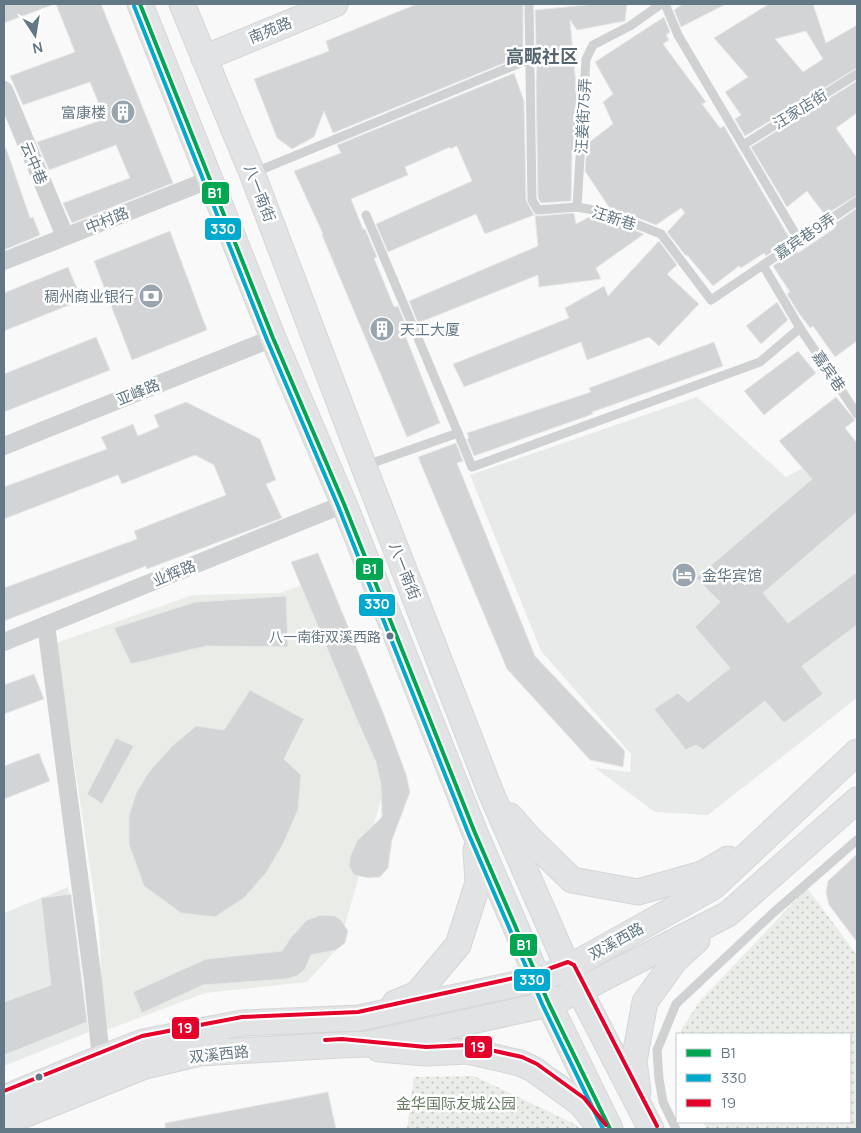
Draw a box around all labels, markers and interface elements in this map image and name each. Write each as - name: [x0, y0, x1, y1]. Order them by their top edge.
- north arrow: [10, 10, 60, 60]
- street label: 南苑路: [245, 12, 295, 48]
- text: N: [31, 38, 45, 59]
- district label: 高畈社区: [506, 44, 578, 68]
- street label: 汪姜街75弄: [571, 77, 595, 155]
- street label: 汪家店街: [769, 84, 831, 134]
- building icon: 富康楼: [110, 99, 136, 125]
- place label: 富康楼: [61, 102, 106, 123]
- street label: 云中巷: [16, 138, 52, 188]
- street label: 八一南街: [239, 161, 281, 225]
- line badge: B1: [201, 181, 230, 205]
- text: B1: [208, 183, 222, 202]
- street label: 汪新巷: [589, 201, 639, 235]
- street label: 中村路: [82, 202, 132, 238]
- street label: 嘉宾巷9弄: [770, 208, 840, 264]
- line badge: 330: [204, 217, 242, 241]
- text: 330: [210, 219, 236, 238]
- bank icon: 稠州商业银行: [138, 283, 164, 309]
- place label: 稠州商业银行: [44, 286, 134, 307]
- building icon: 天工大厦: [369, 316, 395, 342]
- place label: 天工大厦: [400, 319, 460, 340]
- street label: 嘉宾巷: [808, 346, 850, 396]
- street label: 亚峰路: [113, 374, 163, 410]
- street label: 八一南街: [384, 539, 426, 603]
- street label: 业辉路: [149, 555, 199, 591]
- line badge: B1: [355, 557, 384, 581]
- text: B1: [363, 559, 377, 578]
- hotel icon: 金华宾馆: [671, 562, 697, 588]
- place label: 金华宾馆: [702, 565, 762, 586]
- line badge: 330: [358, 593, 396, 617]
- text: 330: [364, 594, 390, 613]
- place label: 八一南街双溪西路: [269, 627, 381, 646]
- marker: 八一南街双溪西路: [385, 631, 395, 641]
- street label: 双溪西路: [585, 917, 647, 965]
- line badge: B1: [509, 933, 538, 957]
- text: B1: [517, 935, 531, 954]
- line badge: 330: [513, 968, 551, 992]
- text: 330: [519, 970, 545, 989]
- line badge: 19: [171, 1016, 200, 1040]
- text: 19: [178, 1018, 192, 1037]
- legend: [676, 1033, 851, 1123]
- line badge: 19: [464, 1035, 493, 1059]
- text: 19: [471, 1037, 485, 1056]
- street label: 双溪西路: [188, 1040, 250, 1068]
- text: B1: [721, 1042, 736, 1063]
- text: 330: [721, 1067, 747, 1088]
- unlabelled marker: [34, 1072, 44, 1082]
- text: 19: [721, 1092, 736, 1113]
- park label: 金华国际友城公园: [396, 1093, 516, 1114]

